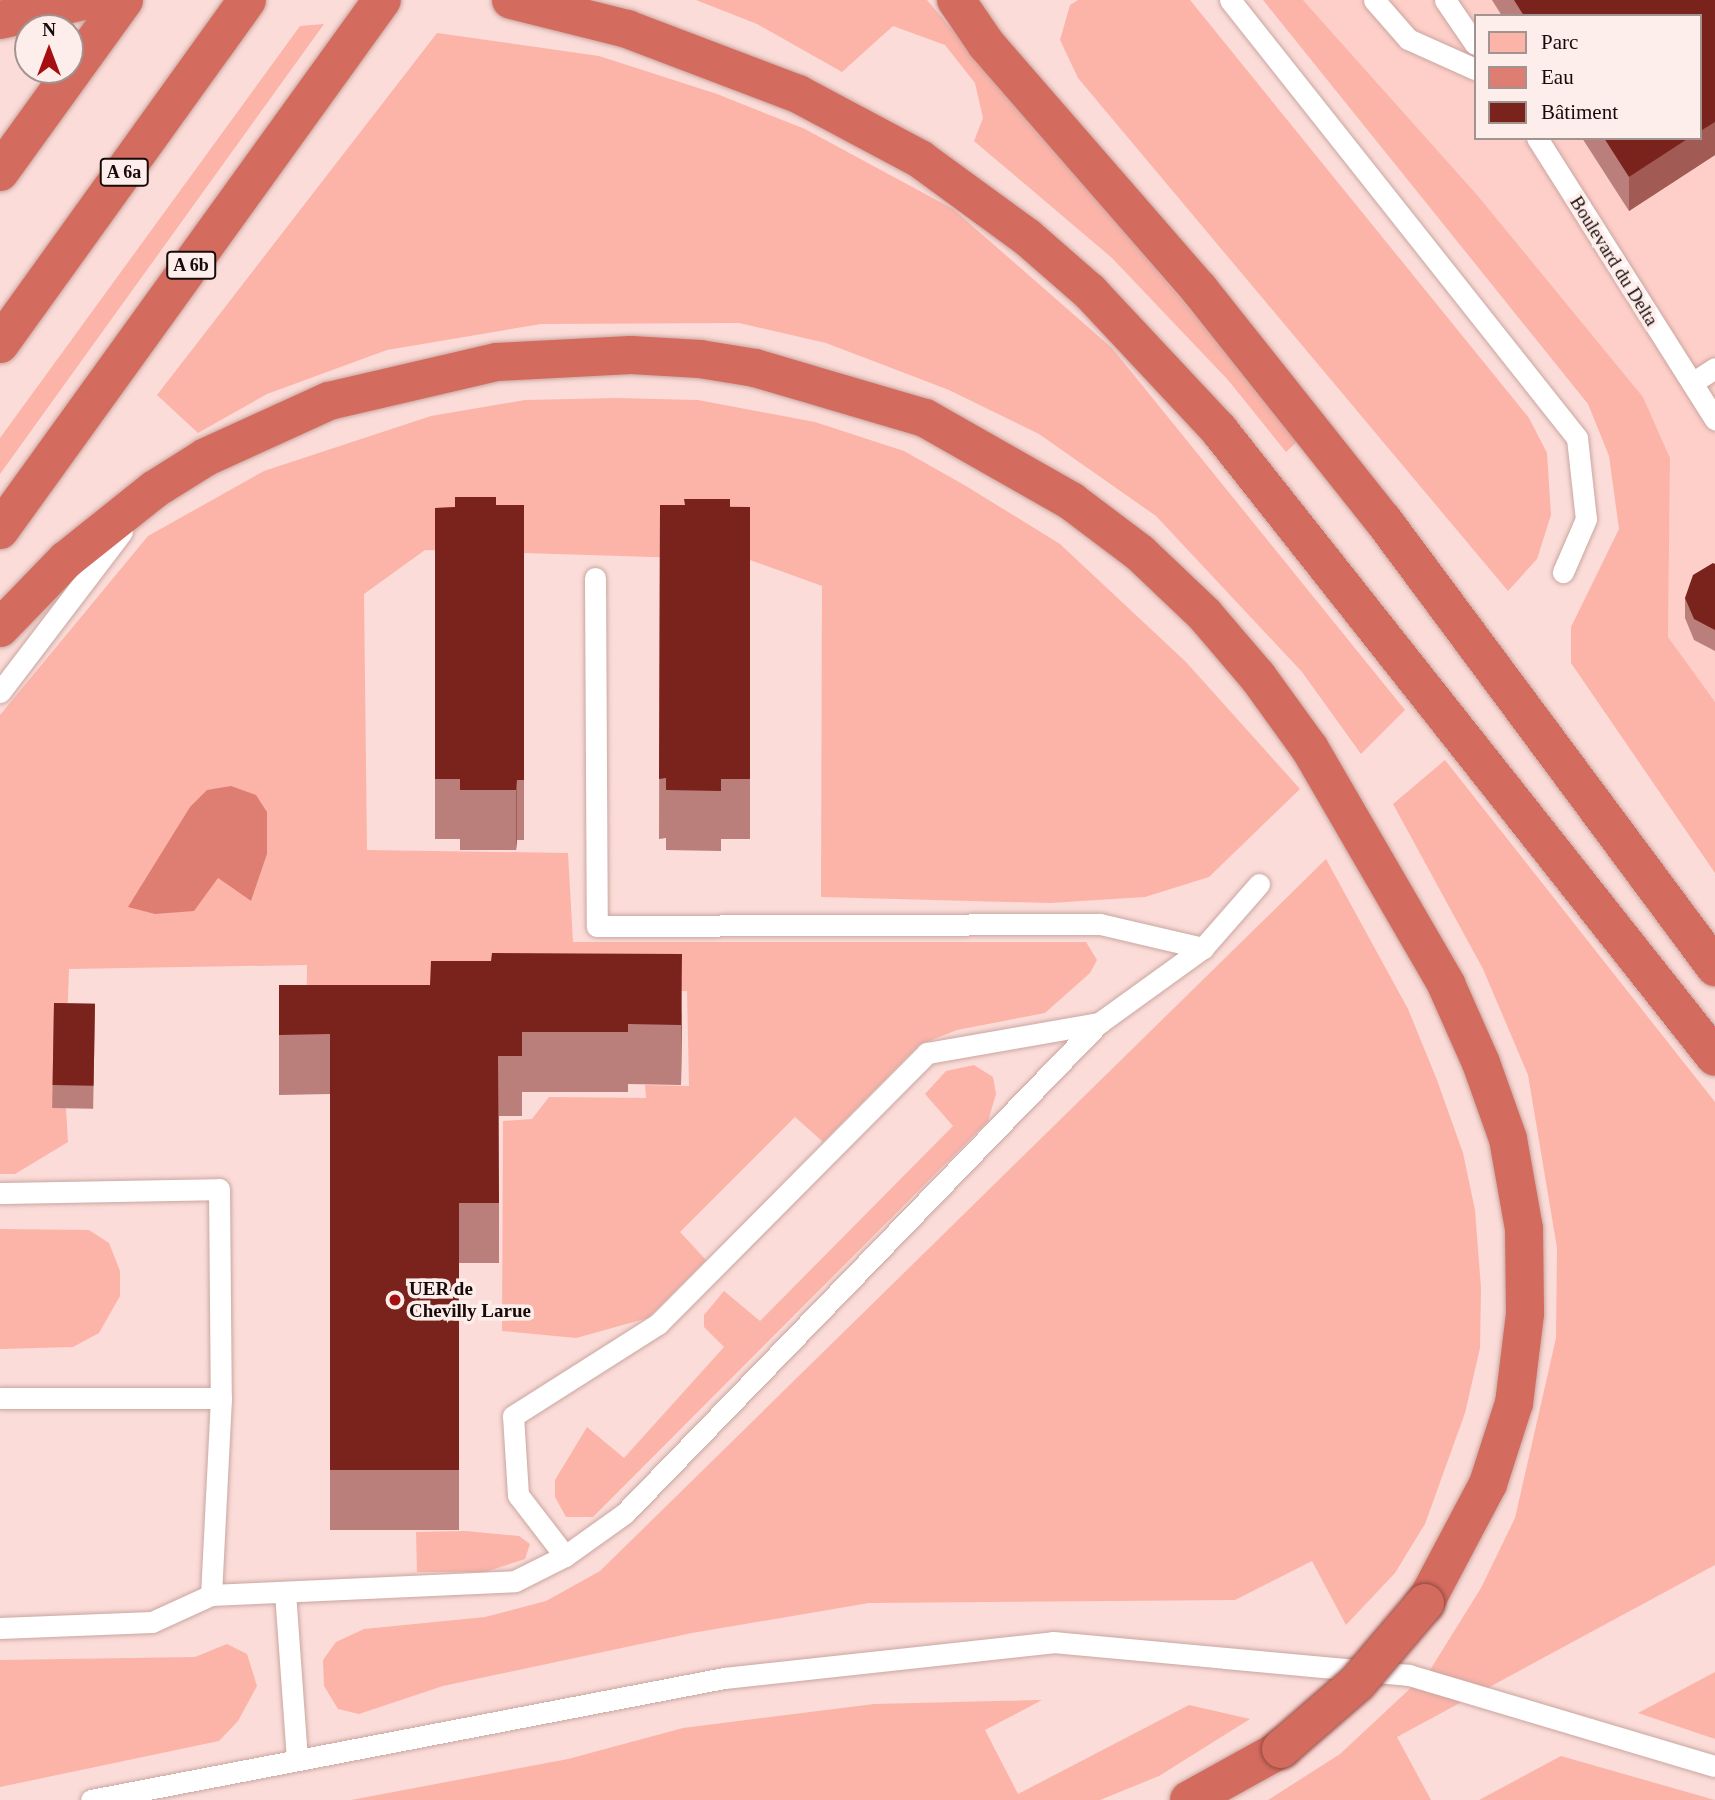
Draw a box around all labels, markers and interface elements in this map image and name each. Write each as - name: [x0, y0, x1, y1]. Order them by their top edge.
- north arrow: [14, 14, 84, 84]
- legend: [1474, 14, 1701, 140]
- text: N: [42, 19, 56, 40]
- text: Parc: [1541, 30, 1578, 54]
- text: Eau: [1541, 65, 1574, 89]
- text: Bâtiment: [1541, 100, 1618, 124]
- road number: A 6a: [98, 158, 150, 187]
- street label: Boulevard du Delta: [1565, 192, 1663, 330]
- road number: A 6b: [165, 250, 217, 279]
- place label: UER de Chevilly Larue: [409, 1278, 531, 1322]
- marker: UER de Chevilly Larue: [387, 1292, 403, 1308]

